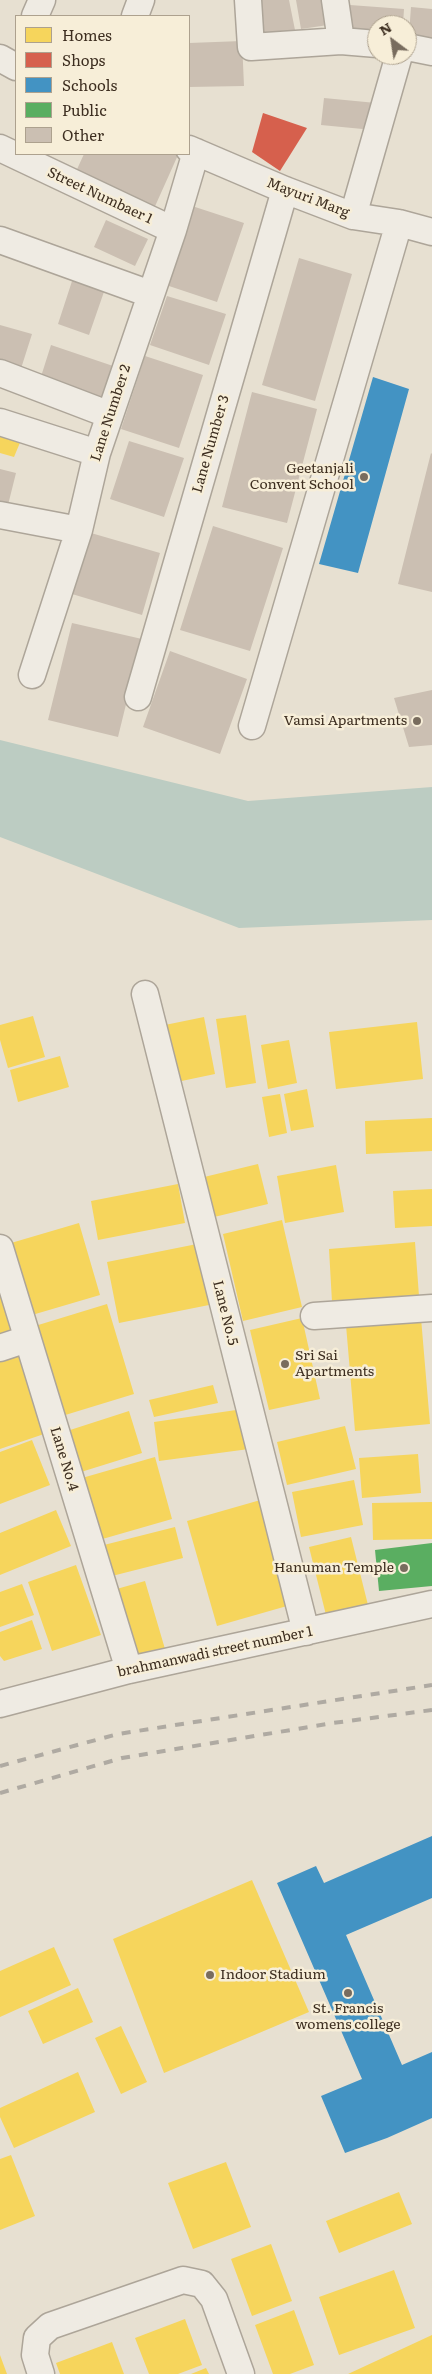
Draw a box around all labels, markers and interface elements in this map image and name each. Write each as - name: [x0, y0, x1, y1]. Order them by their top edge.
- legend: [15, 15, 190, 155]
- north arrow: [367, 15, 417, 65]
- text: N: [375, 16, 395, 40]
- text: Homes: [62, 23, 112, 46]
- text: Shops: [62, 48, 105, 71]
- text: Schools: [62, 73, 117, 96]
- text: Public: [62, 98, 107, 121]
- text: Other: [62, 123, 104, 146]
- street label: Street Numbaer 1: [45, 164, 155, 228]
- street label: Mayuri Marg: [264, 175, 352, 221]
- street label: Lane Number 2: [87, 362, 135, 464]
- street label: Lane Number 3: [189, 393, 233, 495]
- place label: Geetanjali Convent School: [250, 461, 354, 494]
- marker: Geetanjali Convent School: [358, 471, 370, 483]
- place label: Vamsi Apartments: [284, 713, 407, 729]
- marker: Vamsi Apartments: [411, 715, 423, 727]
- street label: Lane No.5: [209, 1279, 241, 1347]
- place label: Sri Sai Apartments: [295, 1348, 374, 1380]
- marker: Sri Sai Apartments: [279, 1358, 291, 1370]
- street label: Lane No.4: [46, 1425, 82, 1493]
- place label: Hanuman Temple: [274, 1560, 394, 1576]
- marker: Hanuman Temple: [398, 1562, 410, 1574]
- street label: brahmanwadi street number 1: [116, 1623, 314, 1681]
- place label: Indoor Stadium: [220, 1967, 326, 1983]
- marker: Indoor Stadium: [204, 1969, 216, 1981]
- marker: St. Francis womens college: [342, 1987, 354, 1999]
- place label: St. Francis womens college: [296, 2001, 400, 2034]

